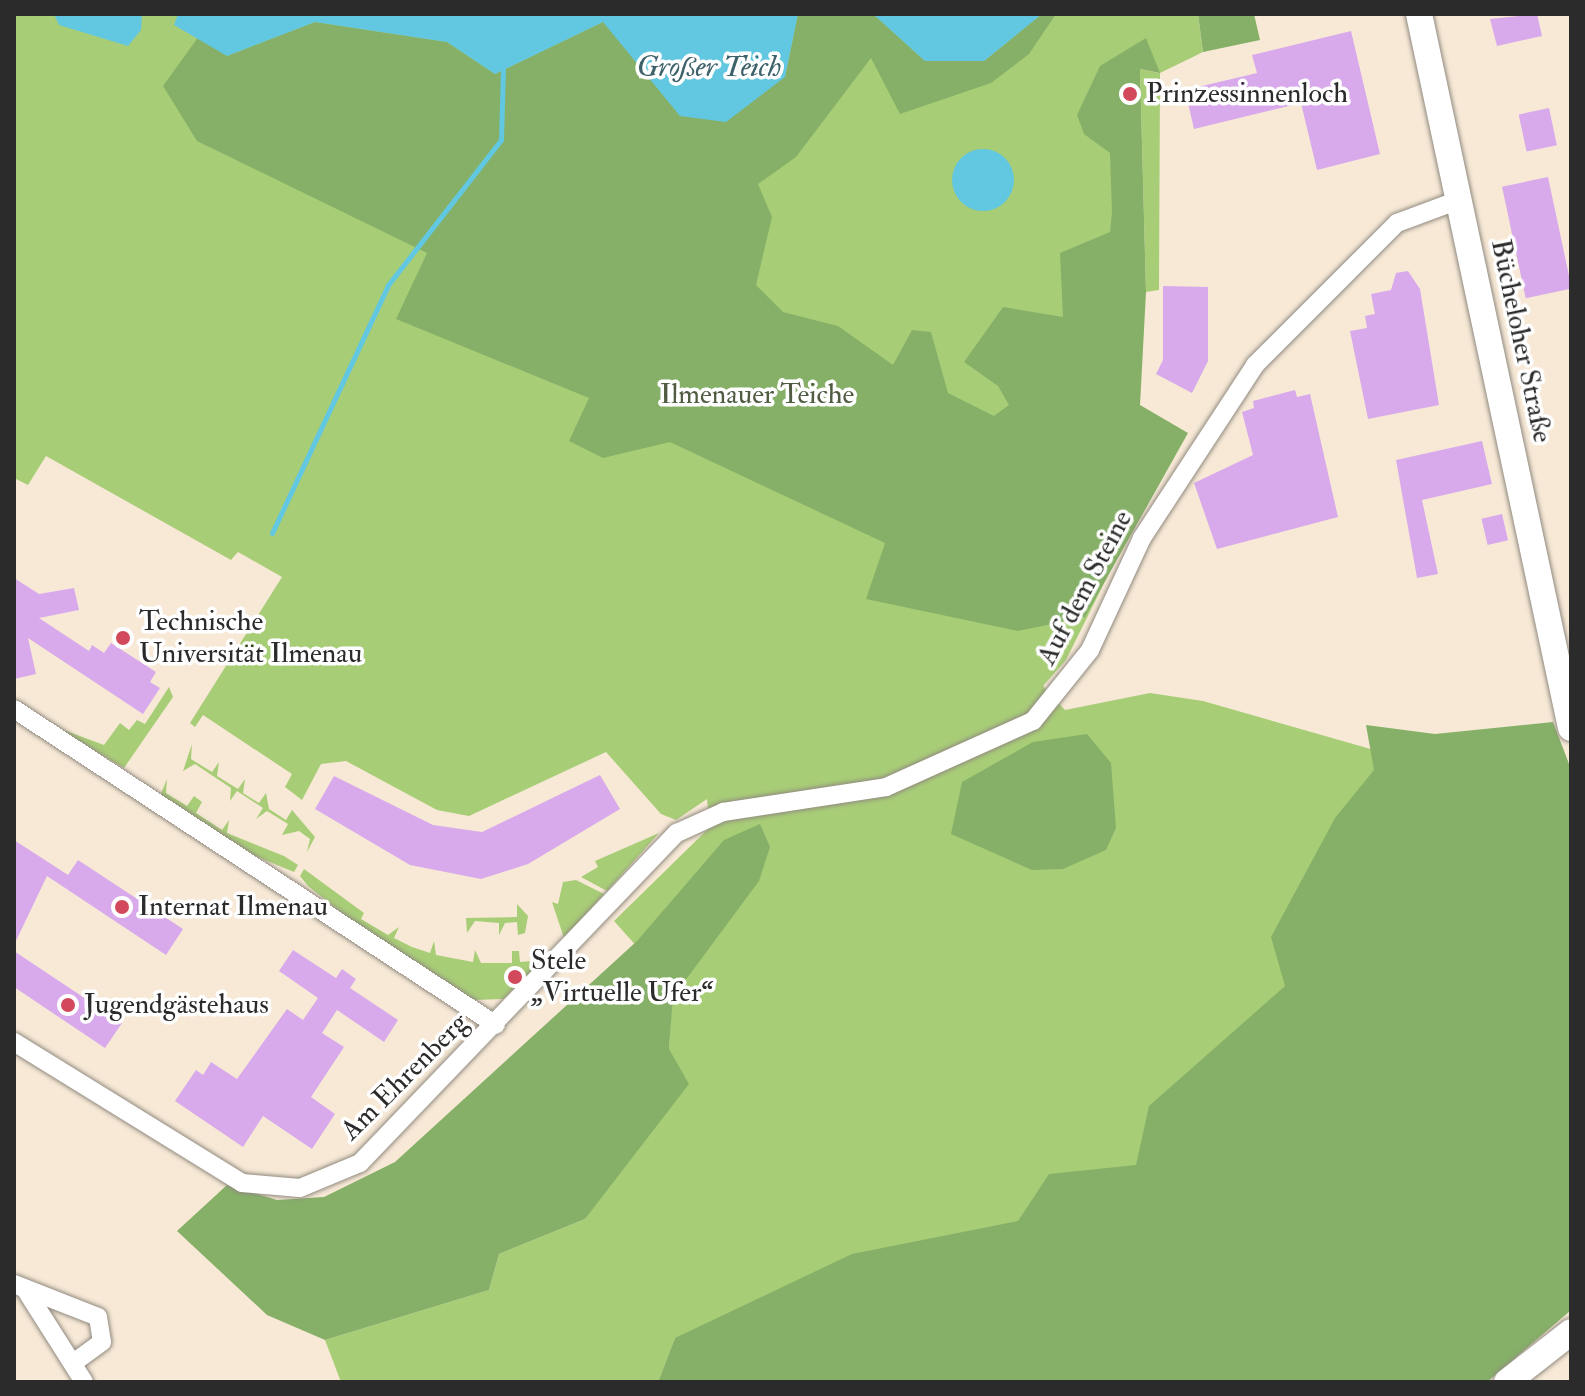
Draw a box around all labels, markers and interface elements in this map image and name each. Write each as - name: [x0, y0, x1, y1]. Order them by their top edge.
- water label: Großer Teich: [636, 49, 782, 85]
- place label: Prinzessinnenloch: [1146, 77, 1348, 111]
- marker: Prinzessinnenloch: [1121, 85, 1139, 103]
- street label: Bücheloher Straße: [1483, 236, 1559, 446]
- park label: Ilmenauer Teiche: [660, 378, 854, 412]
- street label: Auf dem Steine: [1030, 505, 1140, 671]
- place label: Technische Universität Ilmenau: [139, 605, 362, 671]
- marker: Technische Universität Ilmenau: [114, 629, 132, 647]
- place label: Internat Ilmenau: [138, 890, 328, 924]
- marker: Internat Ilmenau: [113, 898, 131, 916]
- place label: Stele „Virtuelle Ufer“: [531, 944, 714, 1010]
- marker: Stele „Virtuelle Ufer“: [506, 968, 524, 986]
- place label: Jugendgästehaus: [84, 988, 269, 1022]
- marker: Jugendgästehaus: [59, 996, 77, 1014]
- street label: Am Ehrenberg: [334, 1006, 476, 1148]

